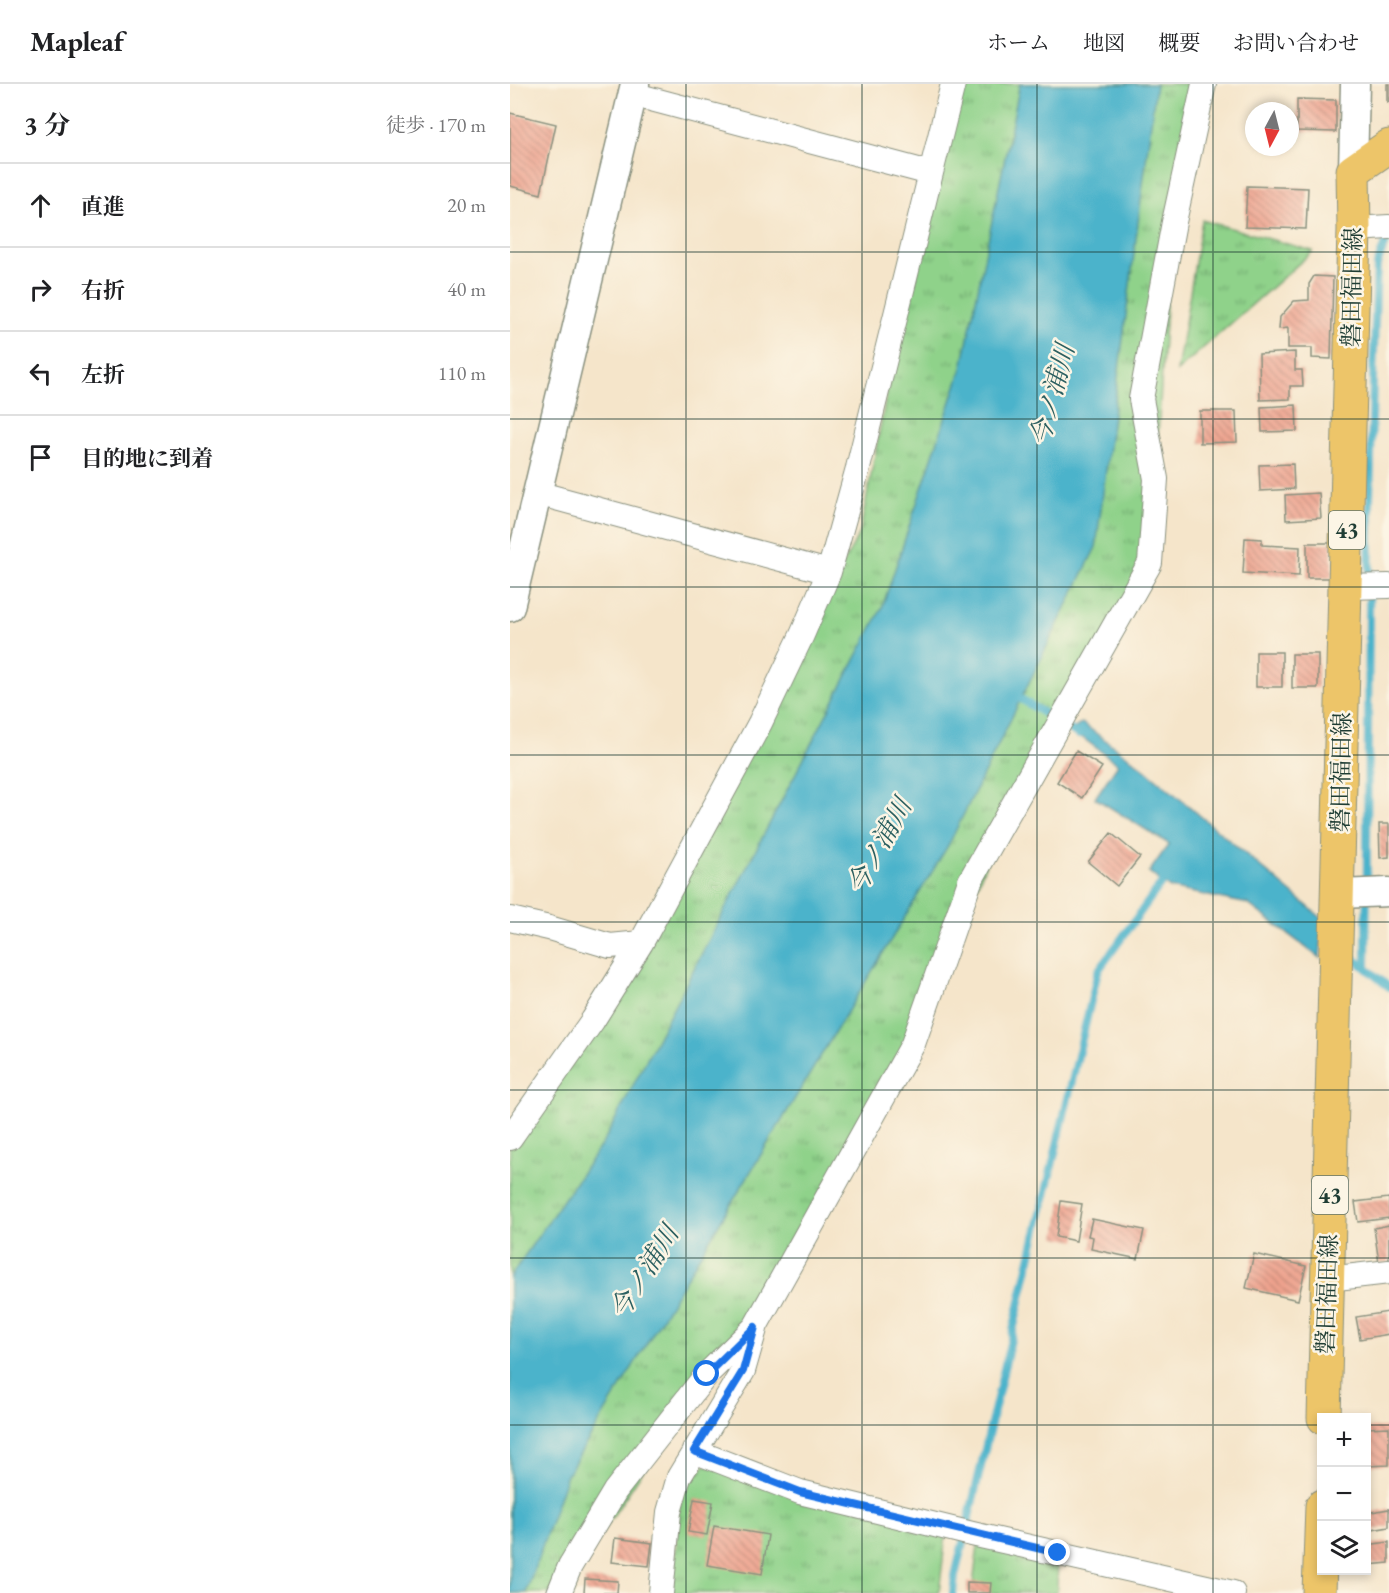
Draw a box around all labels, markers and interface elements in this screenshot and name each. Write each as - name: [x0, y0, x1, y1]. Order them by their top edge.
- text: Mapleaf: [30, 23, 124, 59]
- text: ホーム: [987, 29, 1050, 56]
- text: 地図: [1083, 29, 1125, 56]
- text: 概要: [1158, 29, 1200, 56]
- text: お問い合わせ: [1233, 29, 1359, 56]
- north arrow: [1245, 102, 1299, 156]
- text: 3 分: [24, 108, 70, 142]
- text: 徒歩 · 170 m: [386, 112, 486, 138]
- icon: ahead: [24, 189, 57, 222]
- text: 直進: [81, 192, 125, 221]
- text: 20 m: [447, 192, 486, 218]
- street label: 磐田福田線: [1335, 227, 1368, 347]
- icon: right: [24, 273, 57, 306]
- text: 右折: [81, 276, 125, 305]
- text: 40 m: [447, 276, 486, 302]
- water label: 今ノ浦川: [1022, 337, 1083, 450]
- icon: left: [24, 357, 57, 390]
- text: 左折: [81, 360, 125, 389]
- text: 110 m: [438, 360, 486, 386]
- icon: arrive: [24, 441, 57, 474]
- text: 目的地に到着: [81, 444, 213, 473]
- road number: 43: [1329, 511, 1365, 549]
- street label: 磐田福田線: [1324, 712, 1357, 832]
- water label: 今ノ浦川: [839, 790, 921, 900]
- road number: 43: [1312, 1176, 1348, 1214]
- water label: 今ノ浦川: [602, 1216, 688, 1325]
- street label: 磐田福田線: [1309, 1233, 1344, 1354]
- route start: [693, 1360, 719, 1386]
- map controls: [1317, 1413, 1371, 1575]
- button: +: [1317, 1413, 1371, 1467]
- button: −: [1317, 1467, 1371, 1521]
- button: layers: [1317, 1521, 1371, 1575]
- route end: [1044, 1539, 1070, 1565]

